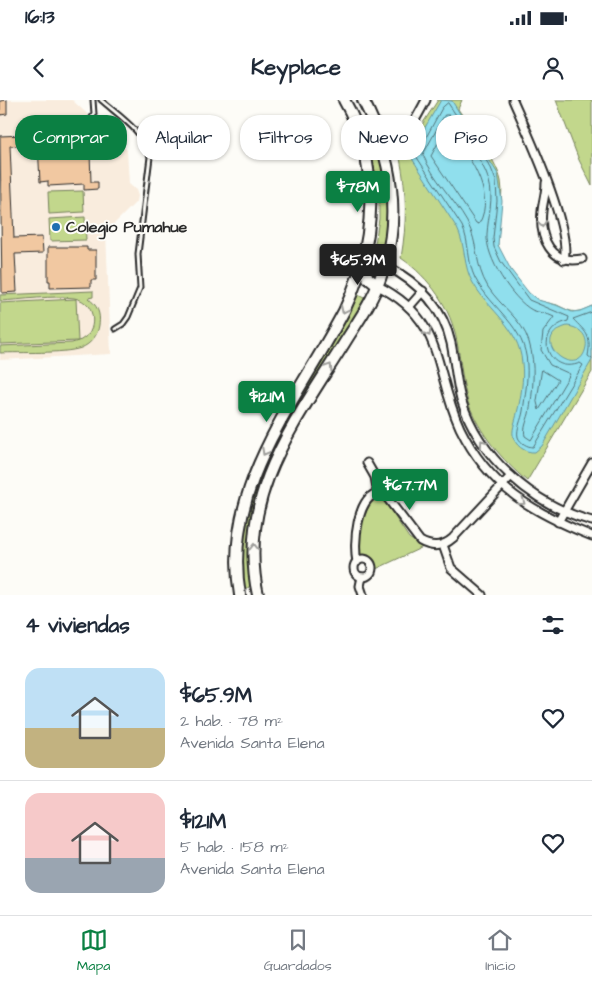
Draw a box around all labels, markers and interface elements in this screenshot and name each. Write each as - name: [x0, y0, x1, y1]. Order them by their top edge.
- text: 16:13: [25, 4, 55, 31]
- text: Keyplace: [251, 52, 341, 83]
- icon: back: [25, 54, 53, 82]
- icon: person: [539, 54, 567, 82]
- chip: Comprar: [15, 115, 127, 160]
- chip: Alquilar: [137, 115, 230, 160]
- chip: Filtros: [240, 115, 331, 160]
- chip: Nuevo: [341, 115, 426, 160]
- chip: Piso: [436, 115, 506, 160]
- pin: $78M: [328, 170, 388, 213]
- text: $78M: [337, 176, 379, 198]
- place label: Colegio Pumahue: [66, 216, 188, 240]
- one-way arrow: [537, 220, 548, 228]
- marker: Colegio Pumahue: [50, 221, 62, 233]
- pin: $65.9M: [317, 244, 399, 286]
- text: $65.9M: [331, 249, 385, 271]
- one-way arrow: [340, 305, 351, 314]
- one-way arrow: [422, 328, 432, 337]
- one-way arrow: [323, 364, 333, 373]
- pin: $121M: [232, 380, 302, 423]
- text: $121M: [249, 386, 285, 408]
- one-way arrow: [480, 440, 490, 449]
- one-way arrow: [261, 446, 271, 455]
- pin: $67.7M: [369, 468, 451, 511]
- text: $67.7M: [383, 474, 437, 496]
- one-way arrow: [516, 496, 526, 505]
- one-way arrow: [249, 542, 259, 550]
- text: 4 viviendas: [25, 611, 130, 640]
- icon: filters: [539, 611, 567, 639]
- text: $65.9M: [180, 681, 252, 710]
- icon: home: [65, 688, 125, 748]
- icon: heart: [539, 704, 567, 732]
- text: 2 hab. · 78 m²: [180, 710, 283, 732]
- text: Avenida Santa Elena: [180, 732, 325, 754]
- text: $121M: [180, 807, 226, 836]
- icon: home: [65, 813, 125, 873]
- icon: heart: [539, 829, 567, 857]
- text: 5 hab. · 158 m²: [180, 836, 289, 858]
- text: Avenida Santa Elena: [180, 858, 325, 880]
- tab: Mapa: [77, 926, 110, 976]
- tab: Guardados: [264, 926, 332, 976]
- tab: Inicio: [485, 926, 515, 976]

